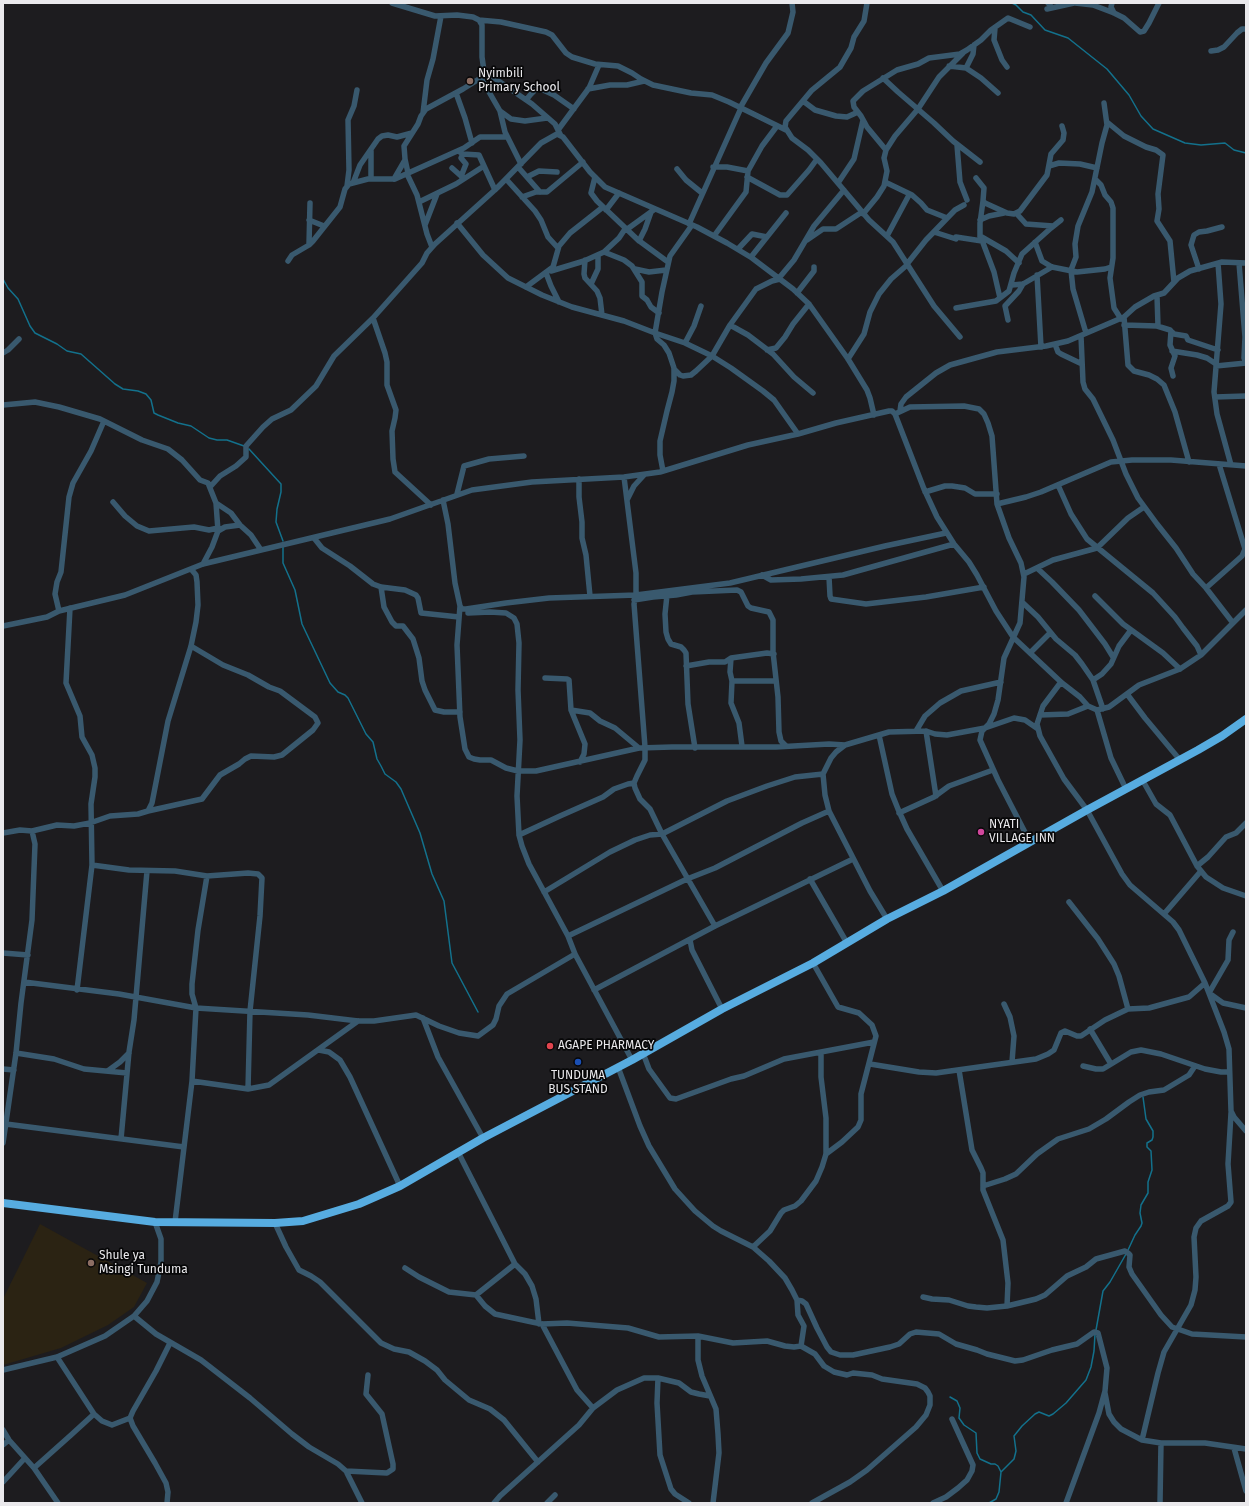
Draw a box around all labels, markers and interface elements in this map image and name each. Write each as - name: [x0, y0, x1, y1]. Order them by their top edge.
- place label: Nyimbili Primary School: [478, 67, 560, 95]
- marker: Nyimbili Primary School: [465, 76, 475, 86]
- place label: NYATI VILLAGE INN: [989, 818, 1055, 846]
- marker: NYATI VILLAGE INN: [976, 827, 986, 837]
- place label: AGAPE PHARMACY: [558, 1039, 654, 1053]
- marker: AGAPE PHARMACY: [545, 1041, 555, 1051]
- marker: TUNDUMA BUS STAND: [573, 1057, 583, 1067]
- place label: TUNDUMA BUS STAND: [548, 1069, 608, 1097]
- place label: Shule ya Msingi Tunduma: [99, 1249, 188, 1277]
- marker: Shule ya Msingi Tunduma: [86, 1258, 96, 1268]

